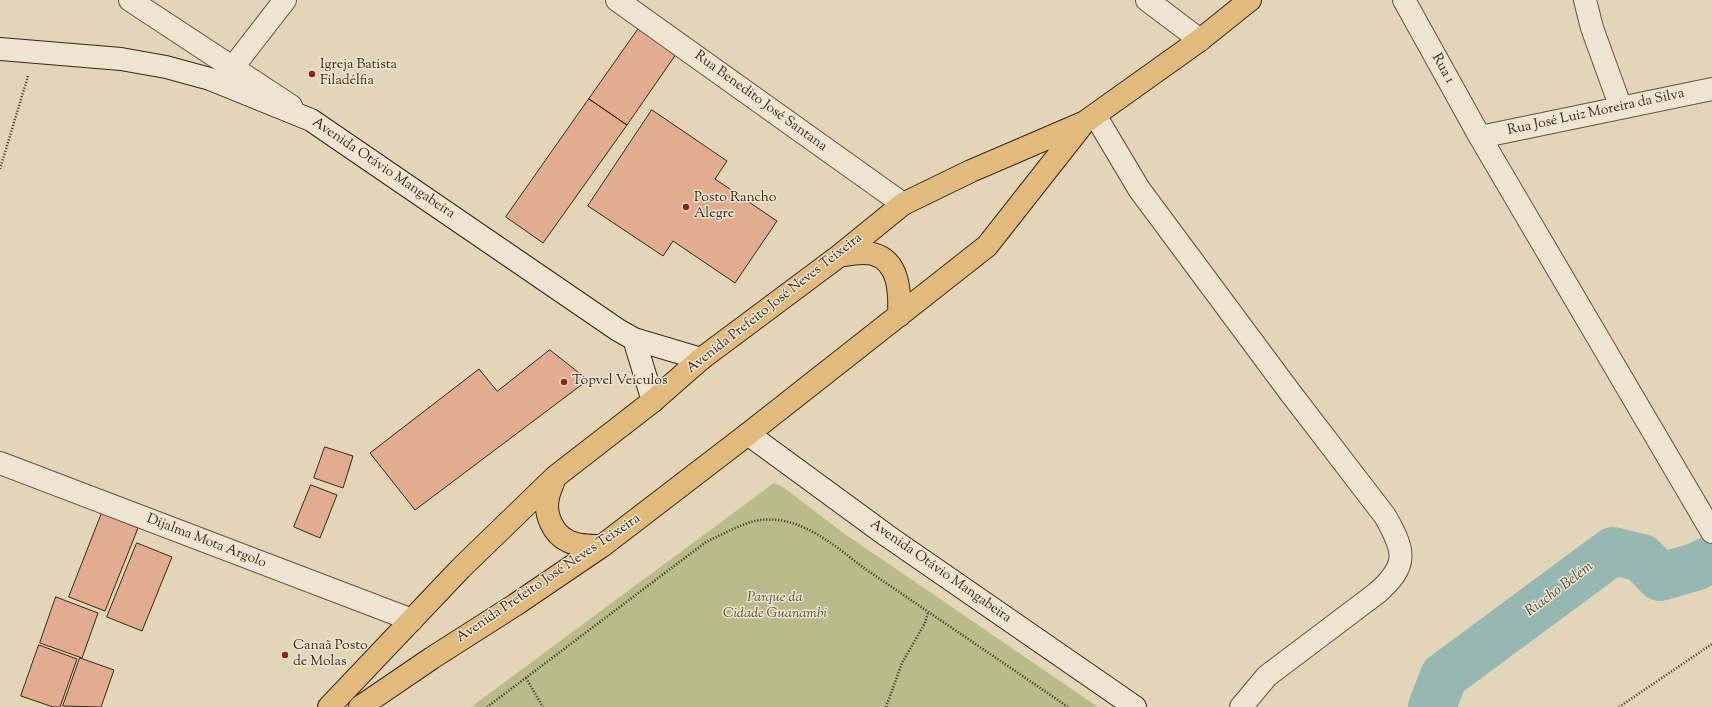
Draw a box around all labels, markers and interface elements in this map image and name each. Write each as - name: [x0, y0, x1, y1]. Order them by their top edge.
- street label: Rua Benedito José Santana: [690, 48, 830, 156]
- street label: Rua 1: [1427, 51, 1457, 87]
- place label: Igreja Batista Filadélfia: [320, 58, 397, 90]
- marker: Igreja Batista Filadélfia: [307, 69, 317, 79]
- street label: Rua José Luiz Moreira da Silva: [1506, 86, 1686, 140]
- street label: Avenida Otávio Mangabeira: [308, 115, 458, 223]
- place label: Posto Rancho Alegre: [694, 191, 777, 224]
- marker: Posto Rancho Alegre: [681, 202, 691, 212]
- street label: Avenida Prefeito José Neves Teixeira: [684, 230, 866, 378]
- place label: Topvel Veículos: [572, 374, 667, 390]
- marker: Topvel Veículos: [559, 377, 569, 387]
- street label: Dijalma Mota Argolo: [144, 511, 268, 573]
- street label: Avenida Prefeito José Neves Teixeira: [454, 511, 644, 647]
- street label: Avenida Otávio Mangabeira: [866, 517, 1014, 627]
- water label: Riacho Belém: [1522, 559, 1598, 621]
- park label: Parque da Cidade Guanambi: [723, 591, 827, 624]
- place label: Canaã Posto de Molas: [293, 639, 368, 672]
- marker: Canaã Posto de Molas: [280, 650, 290, 660]

